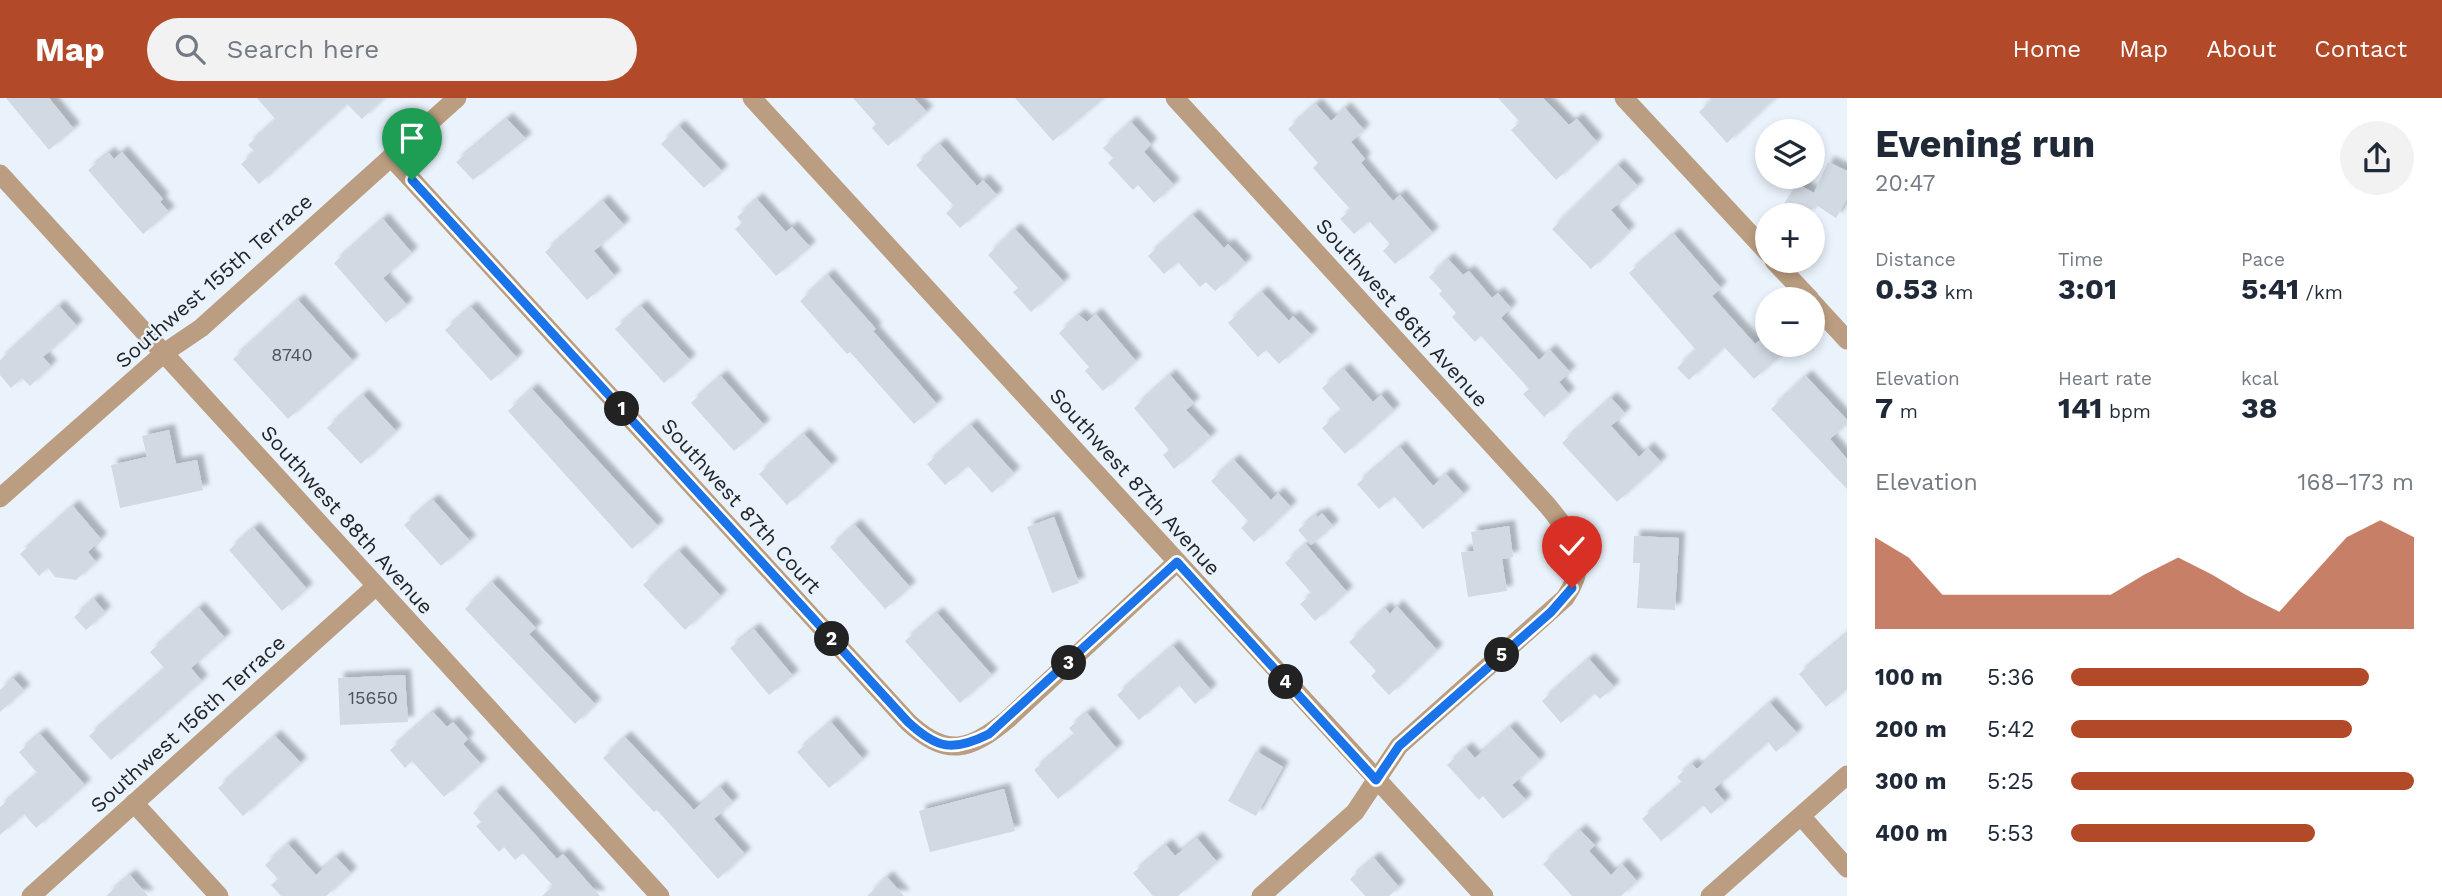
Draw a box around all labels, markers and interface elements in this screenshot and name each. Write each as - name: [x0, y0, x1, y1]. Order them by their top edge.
- search box: [147, 18, 637, 81]
- text: Map: [35, 30, 105, 69]
- icon: search: [171, 30, 209, 68]
- text: Search here: [227, 34, 379, 64]
- text: Home: [2013, 35, 2081, 63]
- text: Map: [2119, 35, 2168, 63]
- text: About: [2206, 35, 2276, 63]
- text: Contact: [2314, 35, 2407, 63]
- pin: [382, 108, 442, 180]
- icon: arrive: [393, 119, 431, 157]
- map controls: [1755, 119, 1825, 357]
- button: layers: [1755, 119, 1825, 189]
- button: share: [2340, 121, 2414, 195]
- text: Evening run: [1875, 122, 2095, 166]
- text: 20:47: [1875, 170, 1935, 197]
- street label: Southwest 155th Terrace: [110, 188, 317, 373]
- button: +: [1755, 203, 1825, 273]
- street label: Southwest 86th Avenue: [1311, 213, 1494, 412]
- text: Distance: [1875, 248, 1956, 271]
- text: Time: [2058, 248, 2103, 271]
- text: Pace: [2241, 248, 2285, 271]
- text: 0.53: [1875, 271, 1938, 306]
- text: 3:01: [2058, 271, 2117, 306]
- text: 5:41: [2241, 271, 2299, 306]
- text: km: [1938, 281, 1973, 304]
- text: /km: [2299, 281, 2343, 304]
- button: −: [1755, 287, 1825, 357]
- house number: 8740: [271, 344, 313, 365]
- text: Elevation: [1875, 367, 1960, 390]
- text: Heart rate: [2058, 367, 2152, 390]
- text: kcal: [2241, 367, 2279, 390]
- street label: Southwest 87th Avenue: [1045, 383, 1226, 580]
- text: 7: [1875, 390, 1893, 425]
- text: 141: [2058, 390, 2103, 425]
- text: 38: [2241, 390, 2278, 425]
- pin: 1: [604, 392, 640, 426]
- text: 1: [617, 397, 626, 420]
- text: m: [1893, 400, 1918, 423]
- text: bpm: [2103, 400, 2151, 423]
- street label: Southwest 87th Court: [656, 413, 827, 598]
- street label: Southwest 88th Avenue: [256, 420, 439, 619]
- text: Elevation: [1875, 469, 1978, 496]
- text: 168–173 m: [2298, 469, 2414, 496]
- pin: [1542, 516, 1602, 588]
- icon: check: [1553, 527, 1591, 565]
- pin: 2: [814, 622, 850, 656]
- text: 2: [826, 627, 837, 650]
- street label: Southwest 156th Terrace: [85, 630, 290, 818]
- pin: 5: [1484, 638, 1520, 672]
- text: 5: [1496, 643, 1507, 666]
- pin: 3: [1052, 646, 1086, 680]
- text: 3: [1063, 651, 1074, 674]
- pin: 4: [1268, 664, 1304, 700]
- text: 100 m: [1875, 664, 1943, 691]
- text: 5:36: [1987, 664, 2035, 691]
- text: 4: [1279, 670, 1292, 693]
- house number: 15650: [348, 687, 398, 708]
- text: 200 m: [1875, 716, 1947, 743]
- text: 5:42: [1987, 716, 2035, 743]
- text: 300 m: [1875, 768, 1946, 795]
- text: 5:25: [1987, 768, 2034, 795]
- text: 400 m: [1875, 820, 1948, 847]
- text: 5:53: [1987, 820, 2034, 847]

